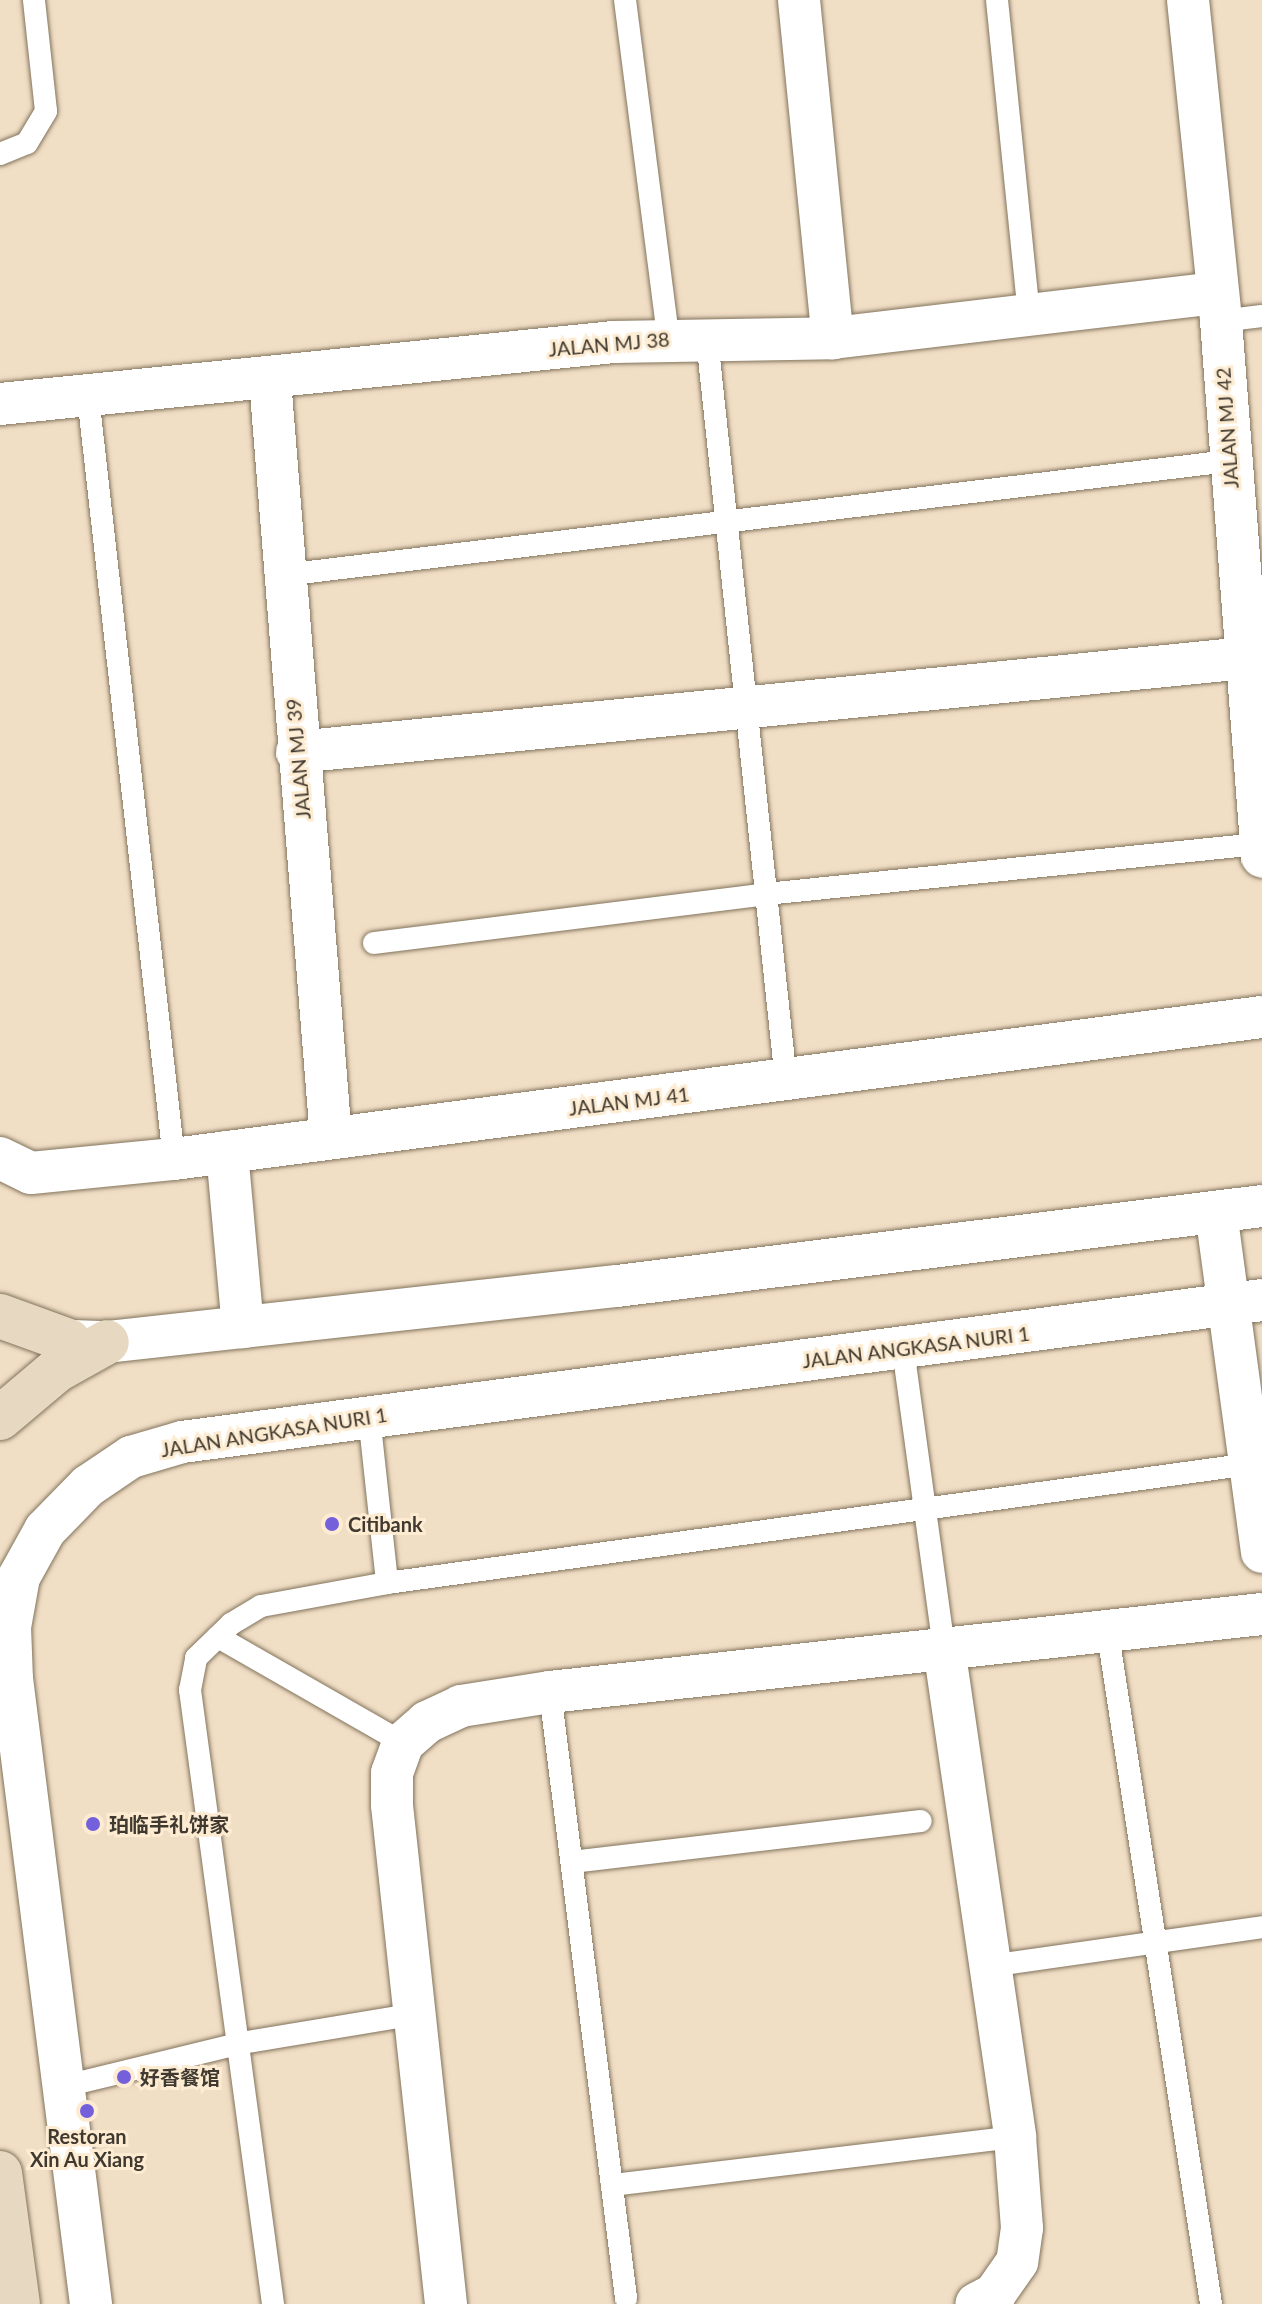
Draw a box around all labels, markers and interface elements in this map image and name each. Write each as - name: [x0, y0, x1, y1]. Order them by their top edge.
- street label: JALAN MJ 38: [548, 327, 670, 361]
- street label: JALAN MJ 42: [1211, 367, 1243, 489]
- street label: JALAN MJ 39: [281, 698, 315, 820]
- street label: JALAN MJ 41: [567, 1082, 691, 1120]
- street label: JALAN ANGKASA NURI 1: [800, 1321, 1032, 1373]
- street label: JALAN ANGKASA NURI 1: [158, 1402, 390, 1462]
- place label: Citibank: [348, 1512, 423, 1536]
- marker: Citibank: [323, 1515, 341, 1533]
- place label: 珀临手礼饼家: [109, 1812, 229, 1836]
- marker: 珀临手礼饼家: [84, 1815, 102, 1833]
- place label: 好香餐馆: [140, 2065, 220, 2089]
- marker: 好香餐馆: [115, 2068, 133, 2086]
- marker: Restoran Xin Au Xiang: [78, 2102, 96, 2120]
- place label: Restoran Xin Au Xiang: [30, 2124, 144, 2171]

